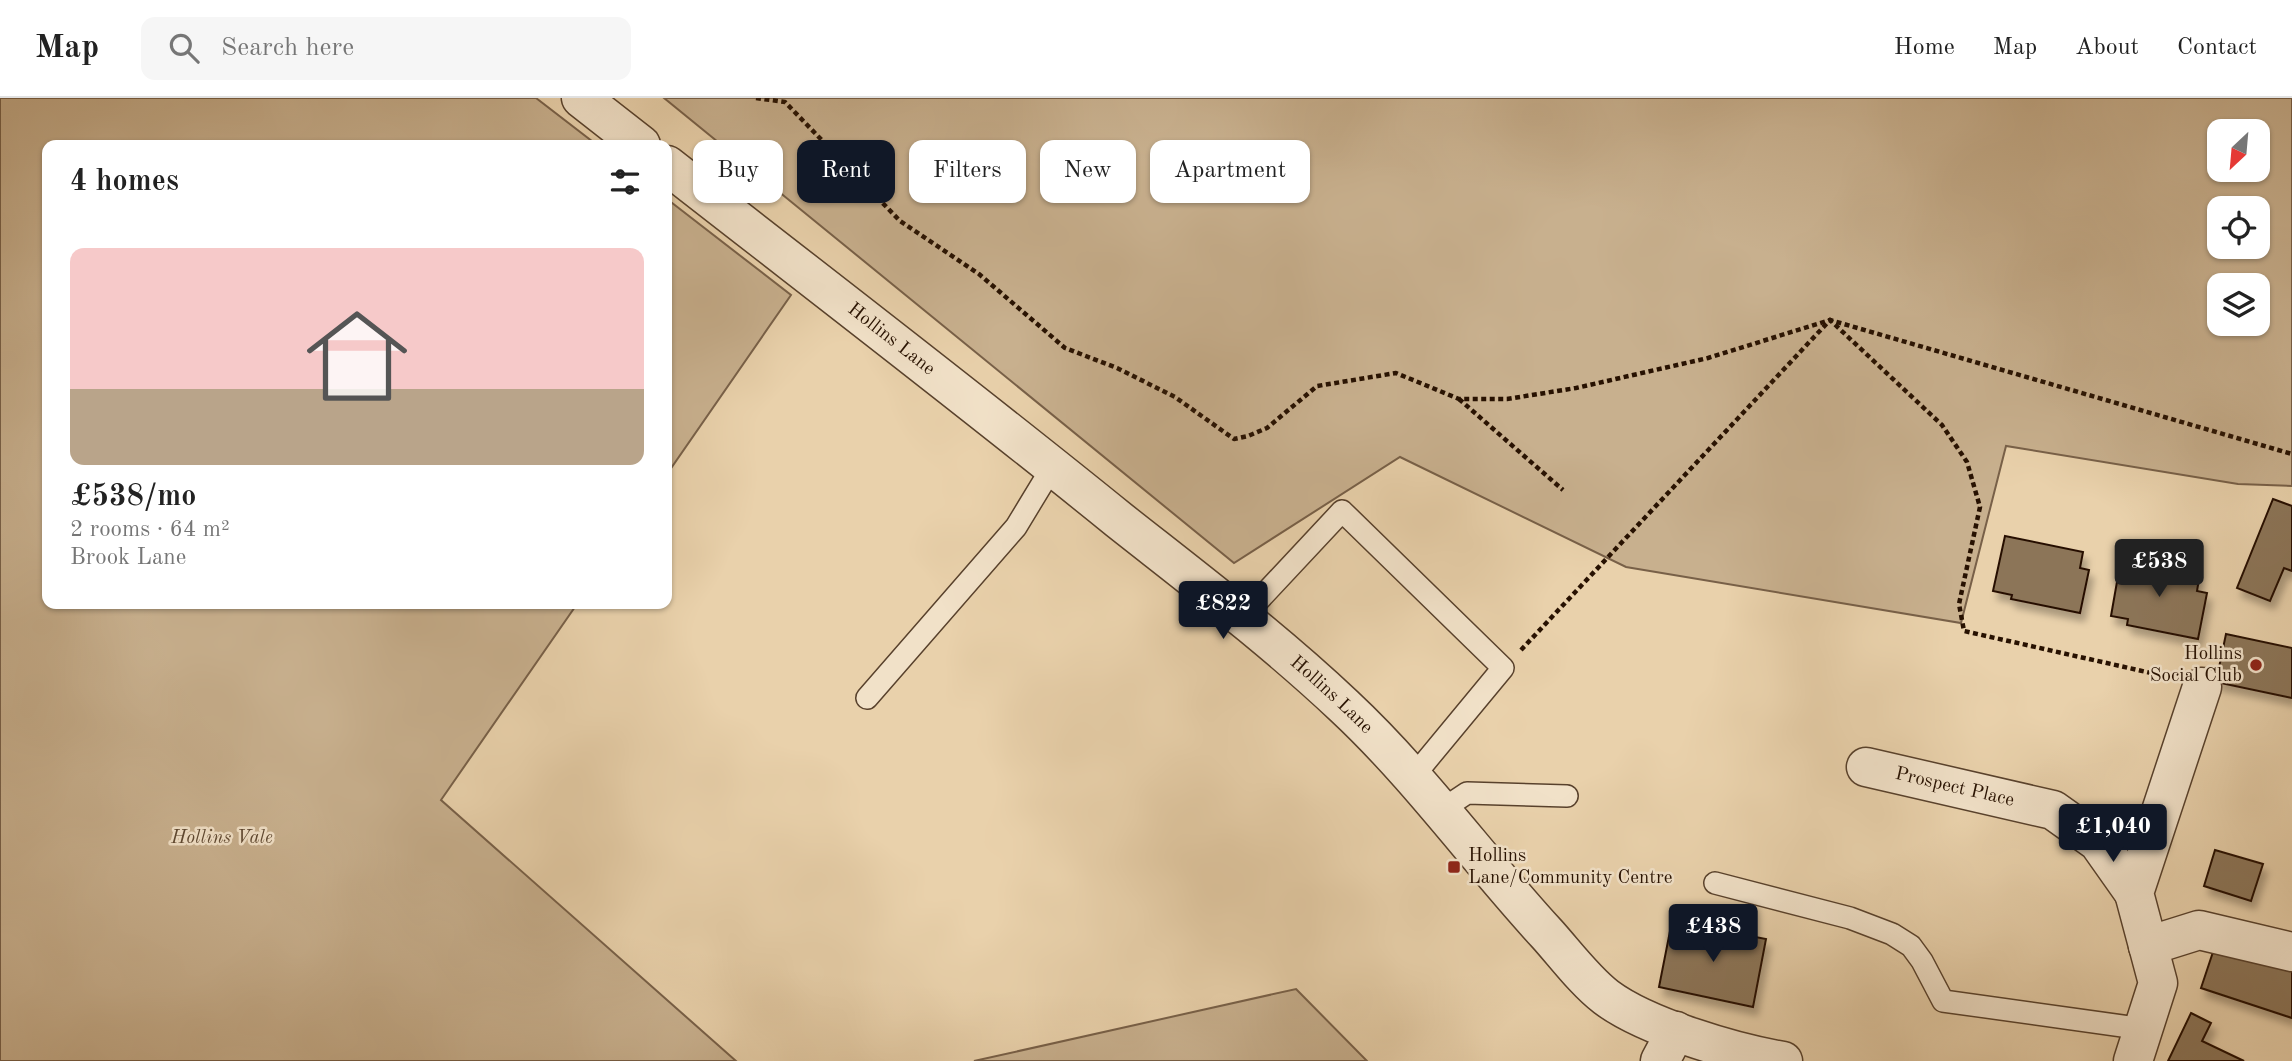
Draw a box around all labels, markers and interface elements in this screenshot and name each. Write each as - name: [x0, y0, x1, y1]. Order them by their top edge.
- search box: [141, 17, 631, 80]
- icon: search: [165, 29, 203, 67]
- text: Map: [35, 32, 99, 65]
- text: Search here: [221, 35, 354, 61]
- text: Home: [1894, 36, 1955, 60]
- text: Map: [1993, 36, 2037, 60]
- text: About: [2075, 36, 2139, 60]
- text: Contact: [2177, 36, 2257, 60]
- north arrow: [2207, 119, 2270, 182]
- map controls: [2207, 119, 2270, 336]
- chip: Buy: [693, 140, 783, 203]
- chip: Rent: [797, 140, 895, 203]
- chip: Filters: [909, 140, 1026, 203]
- chip: New: [1040, 140, 1136, 203]
- chip: Apartment: [1150, 140, 1310, 203]
- icon: filters: [606, 163, 644, 201]
- text: 4 homes: [70, 167, 179, 197]
- button: locate: [2207, 196, 2270, 259]
- button: layers: [2207, 273, 2270, 336]
- icon: home: [294, 293, 420, 419]
- street label: Hollins Lane: [844, 300, 938, 379]
- text: £538/mo: [70, 482, 196, 512]
- text: 2 rooms · 64 m²: [70, 518, 230, 541]
- pin: £538: [2118, 540, 2200, 599]
- text: Brook Lane: [70, 546, 186, 569]
- text: £538: [2131, 550, 2187, 573]
- pin: £822: [1182, 582, 1264, 641]
- text: £822: [1195, 592, 1251, 615]
- place label: Hollins Social Club: [2150, 645, 2242, 686]
- street label: Hollins Lane: [1286, 653, 1376, 738]
- marker: Hollins Social Club: [2248, 657, 2264, 673]
- street label: Prospect Place: [1893, 764, 2016, 810]
- pin: £1,040: [2056, 804, 2170, 864]
- text: £1,040: [2075, 815, 2151, 838]
- park label: Hollins Vale: [170, 829, 273, 848]
- place label: Hollins Lane/Community Centre: [1468, 847, 1672, 888]
- marker: Hollins Lane/Community Centre: [1446, 859, 1462, 875]
- pin: £438: [1672, 904, 1754, 964]
- text: £438: [1685, 915, 1741, 938]

